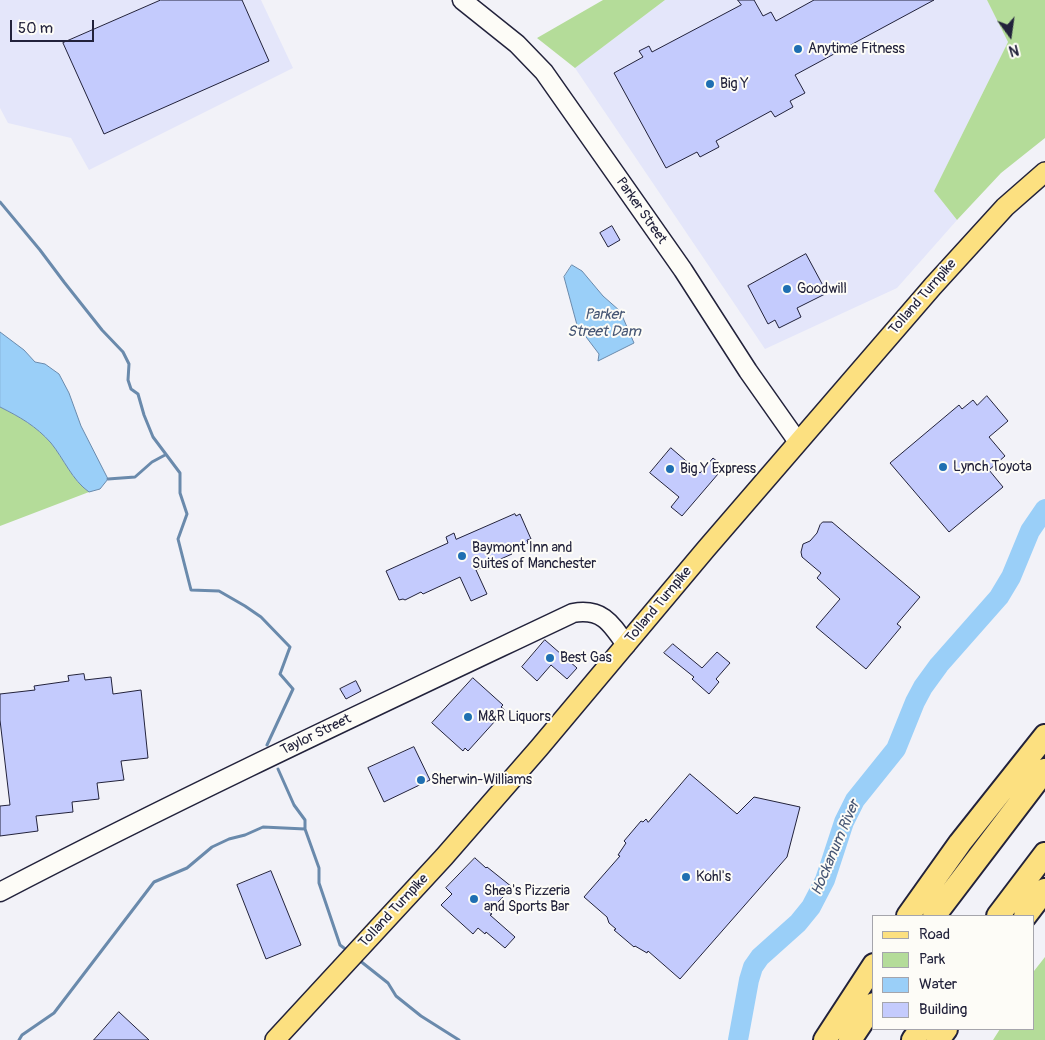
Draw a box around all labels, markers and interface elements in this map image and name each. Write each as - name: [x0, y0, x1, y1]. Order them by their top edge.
- scale bar: [12, 10, 96, 42]
- north arrow: [985, 10, 1035, 60]
- text: 50 m: [18, 19, 53, 38]
- place label: Anytime Fitness: [808, 41, 905, 57]
- text: N: [1007, 41, 1020, 59]
- marker: Anytime Fitness: [792, 43, 804, 55]
- place label: Big Y: [720, 76, 749, 92]
- marker: Big Y: [704, 78, 716, 90]
- street label: Parker Street: [612, 174, 670, 248]
- street label: Tolland Turnpike: [886, 256, 960, 338]
- place label: Goodwill: [797, 281, 847, 297]
- marker: Goodwill: [781, 283, 793, 295]
- water label: Parker Street Dam: [567, 306, 641, 341]
- place label: Lynch Toyota: [953, 459, 1032, 475]
- place label: Big Y Express: [680, 461, 756, 477]
- marker: Lynch Toyota: [937, 461, 949, 473]
- marker: Big Y Express: [664, 463, 676, 475]
- place label: Baymont Inn and Suites of Manchester: [472, 540, 596, 572]
- marker: Baymont Inn and Suites of Manchester: [456, 550, 468, 562]
- street label: Tolland Turnpike: [622, 563, 696, 647]
- place label: Best Gas: [560, 650, 612, 666]
- marker: Best Gas: [544, 652, 556, 664]
- place label: M&R Liquors: [478, 709, 551, 725]
- street label: Taylor Street: [278, 711, 354, 759]
- marker: M&R Liquors: [462, 711, 474, 723]
- place label: Sherwin-Williams: [431, 772, 532, 788]
- marker: Sherwin-Williams: [415, 774, 427, 786]
- water label: Hockanum River: [808, 798, 864, 898]
- place label: Kohl's: [696, 869, 731, 885]
- street label: Tolland Turnpike: [356, 871, 432, 951]
- marker: Kohl's: [680, 871, 692, 883]
- place label: Shea's Pizzeria and Sports Bar: [484, 883, 570, 916]
- marker: Shea's Pizzeria and Sports Bar: [468, 893, 480, 905]
- legend: [872, 915, 1035, 1030]
- text: Road: [919, 925, 950, 944]
- text: Park: [919, 950, 945, 969]
- text: Water: [919, 975, 957, 994]
- text: Building: [919, 1000, 967, 1019]

